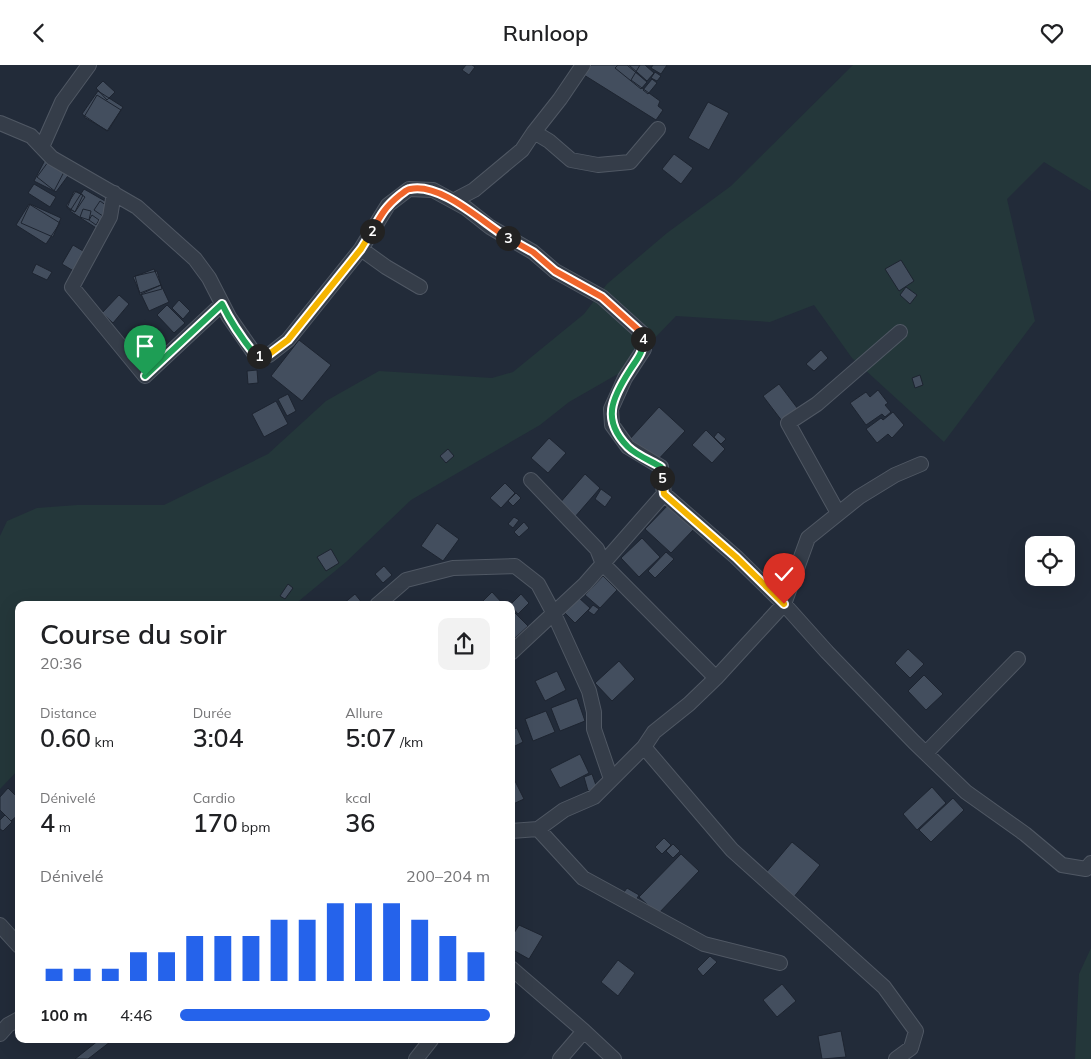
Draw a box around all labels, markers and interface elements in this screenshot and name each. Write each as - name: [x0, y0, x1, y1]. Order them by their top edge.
- icon: back: [25, 19, 53, 47]
- text: Runloop: [503, 19, 588, 47]
- icon: heart: [1038, 19, 1066, 47]
- pin: 2: [360, 219, 384, 243]
- text: 2: [368, 222, 377, 240]
- pin: 3: [496, 225, 520, 251]
- text: 3: [504, 229, 513, 247]
- pin: [124, 325, 166, 376]
- pin: 4: [630, 327, 656, 351]
- text: 4: [639, 330, 648, 348]
- icon: arrive: [131, 332, 159, 360]
- pin: 1: [246, 343, 272, 369]
- text: 1: [255, 347, 264, 365]
- pin: 5: [650, 465, 674, 491]
- text: 5: [658, 469, 667, 487]
- map controls: [1025, 536, 1075, 586]
- button: locate: [1025, 536, 1075, 586]
- pin: [763, 553, 805, 604]
- icon: check: [770, 560, 798, 588]
- text: Course du soir: [40, 616, 227, 651]
- button: share: [438, 618, 490, 670]
- text: 20:36: [40, 653, 82, 673]
- text: Distance: [40, 704, 97, 722]
- text: Durée: [193, 704, 231, 722]
- text: Allure: [345, 704, 383, 722]
- text: 0.60: [40, 722, 91, 753]
- text: 3:04: [193, 722, 244, 753]
- text: 5:07: [345, 722, 396, 753]
- text: km: [91, 733, 114, 751]
- text: /km: [396, 733, 423, 751]
- text: Dénivelé: [40, 789, 96, 807]
- text: Cardio: [193, 789, 235, 807]
- text: kcal: [345, 789, 371, 807]
- text: 4: [40, 807, 55, 838]
- text: 170: [193, 807, 238, 838]
- text: 36: [345, 807, 375, 838]
- text: m: [55, 818, 71, 836]
- text: bpm: [238, 818, 270, 836]
- text: Dénivelé: [40, 866, 103, 886]
- text: 200–204 m: [406, 866, 490, 886]
- text: 100 m: [40, 1005, 88, 1025]
- text: 4:46: [120, 1005, 152, 1025]

